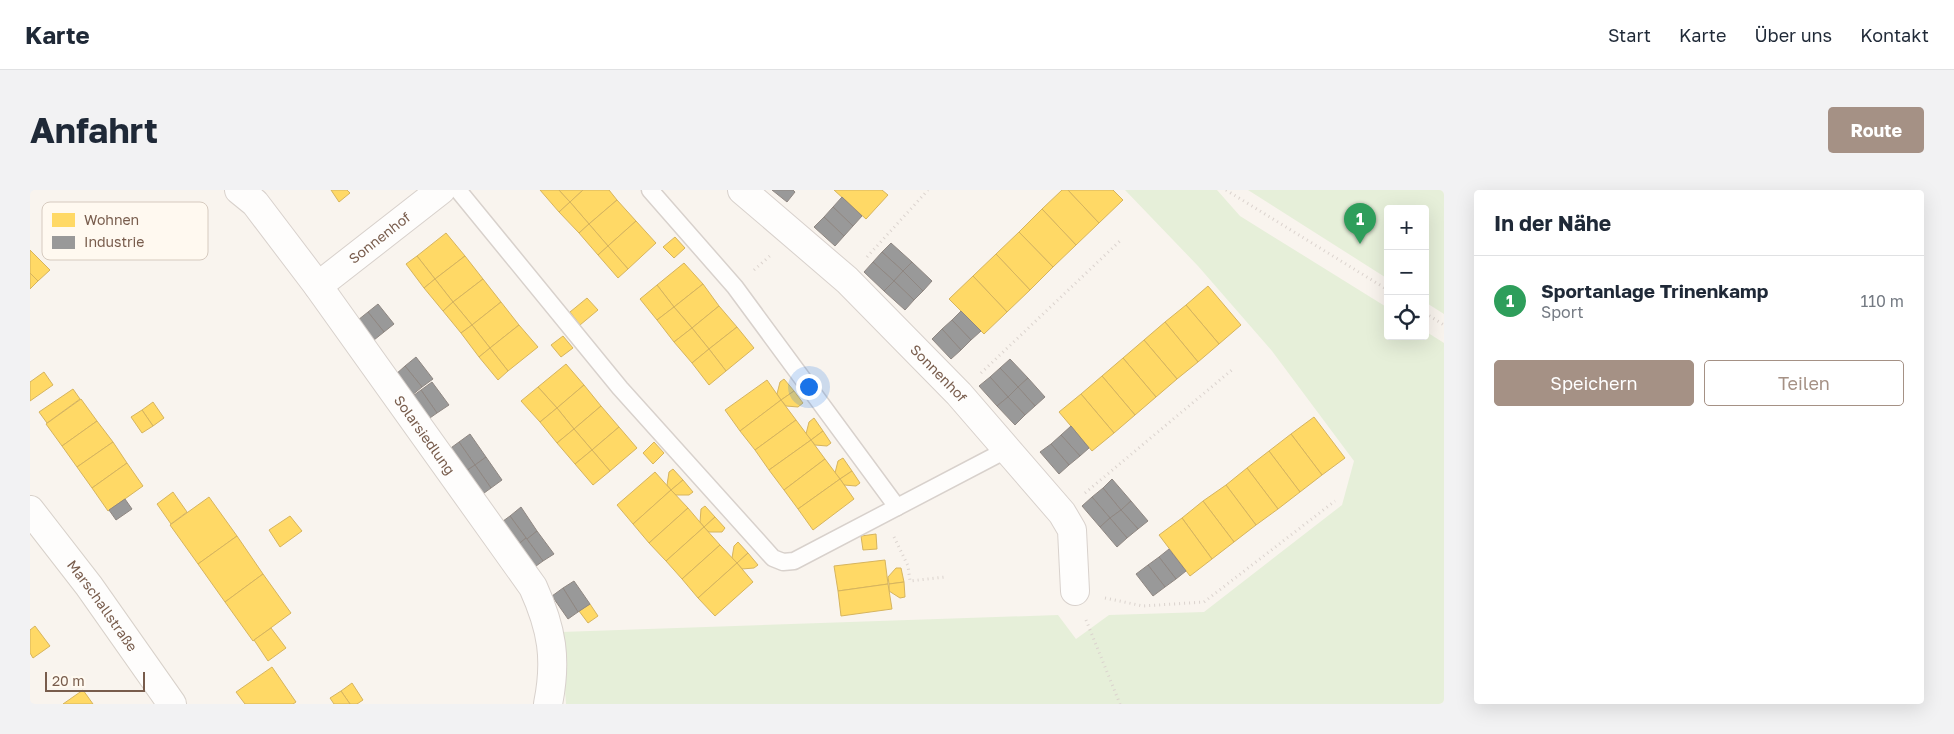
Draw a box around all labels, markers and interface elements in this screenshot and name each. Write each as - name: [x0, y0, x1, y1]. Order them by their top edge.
- text: Karte: [25, 20, 90, 49]
- text: Start: [1608, 24, 1651, 46]
- text: Karte: [1679, 24, 1726, 46]
- text: Über uns: [1754, 24, 1832, 46]
- text: Kontakt: [1860, 24, 1929, 46]
- button: Route: [1828, 107, 1924, 153]
- text: Anfahrt: [30, 109, 158, 151]
- legend: [42, 202, 208, 260]
- pin: 1: [1344, 203, 1376, 244]
- map controls: [1384, 205, 1429, 340]
- button: +: [1384, 205, 1429, 250]
- street label: Sonnenhof: [345, 208, 413, 267]
- text: In der Nähe: [1494, 210, 1611, 236]
- text: Wohnen: [84, 211, 139, 228]
- text: Industrie: [84, 233, 144, 250]
- button: −: [1384, 250, 1429, 295]
- text: Sportanlage Trinenkamp: [1541, 279, 1768, 302]
- text: 1: [1506, 291, 1514, 311]
- text: 110 m: [1860, 291, 1904, 311]
- button: locate: [1384, 295, 1429, 340]
- text: Sport: [1541, 302, 1584, 322]
- street label: Sonnenhof: [907, 341, 971, 405]
- button: Speichern: [1494, 360, 1694, 406]
- button: Teilen: [1704, 360, 1904, 406]
- your location: [796, 374, 822, 400]
- street label: Solarsiedlung: [391, 392, 459, 478]
- street label: Marschallstraße: [64, 556, 141, 654]
- scale bar: [45, 669, 145, 692]
- text: 20 m: [52, 672, 85, 689]

